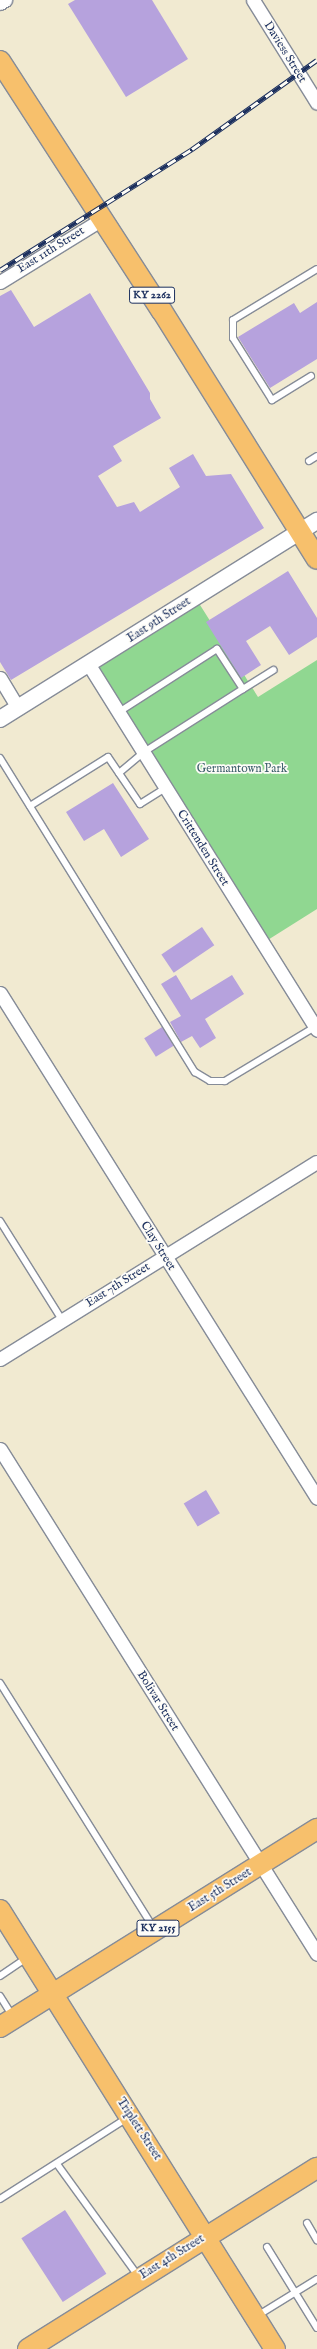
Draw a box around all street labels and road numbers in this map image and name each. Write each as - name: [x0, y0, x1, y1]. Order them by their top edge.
- street label: Daviess Street: [260, 19, 310, 85]
- street label: East 11th Street: [15, 224, 87, 276]
- road number: KY 2262: [129, 286, 175, 304]
- street label: East 9th Street: [125, 594, 193, 646]
- street label: Crittenden Street: [174, 807, 232, 889]
- street label: Clay Street: [137, 1219, 179, 1273]
- street label: East 7th Street: [83, 1260, 153, 1310]
- street label: Bolivar Street: [134, 1668, 182, 1734]
- street label: East 5th Street: [186, 1865, 254, 1915]
- road number: KY 2155: [136, 1919, 180, 1937]
- street label: Triplett Street: [114, 2095, 164, 2163]
- street label: East 4th Street: [137, 2231, 207, 2283]

